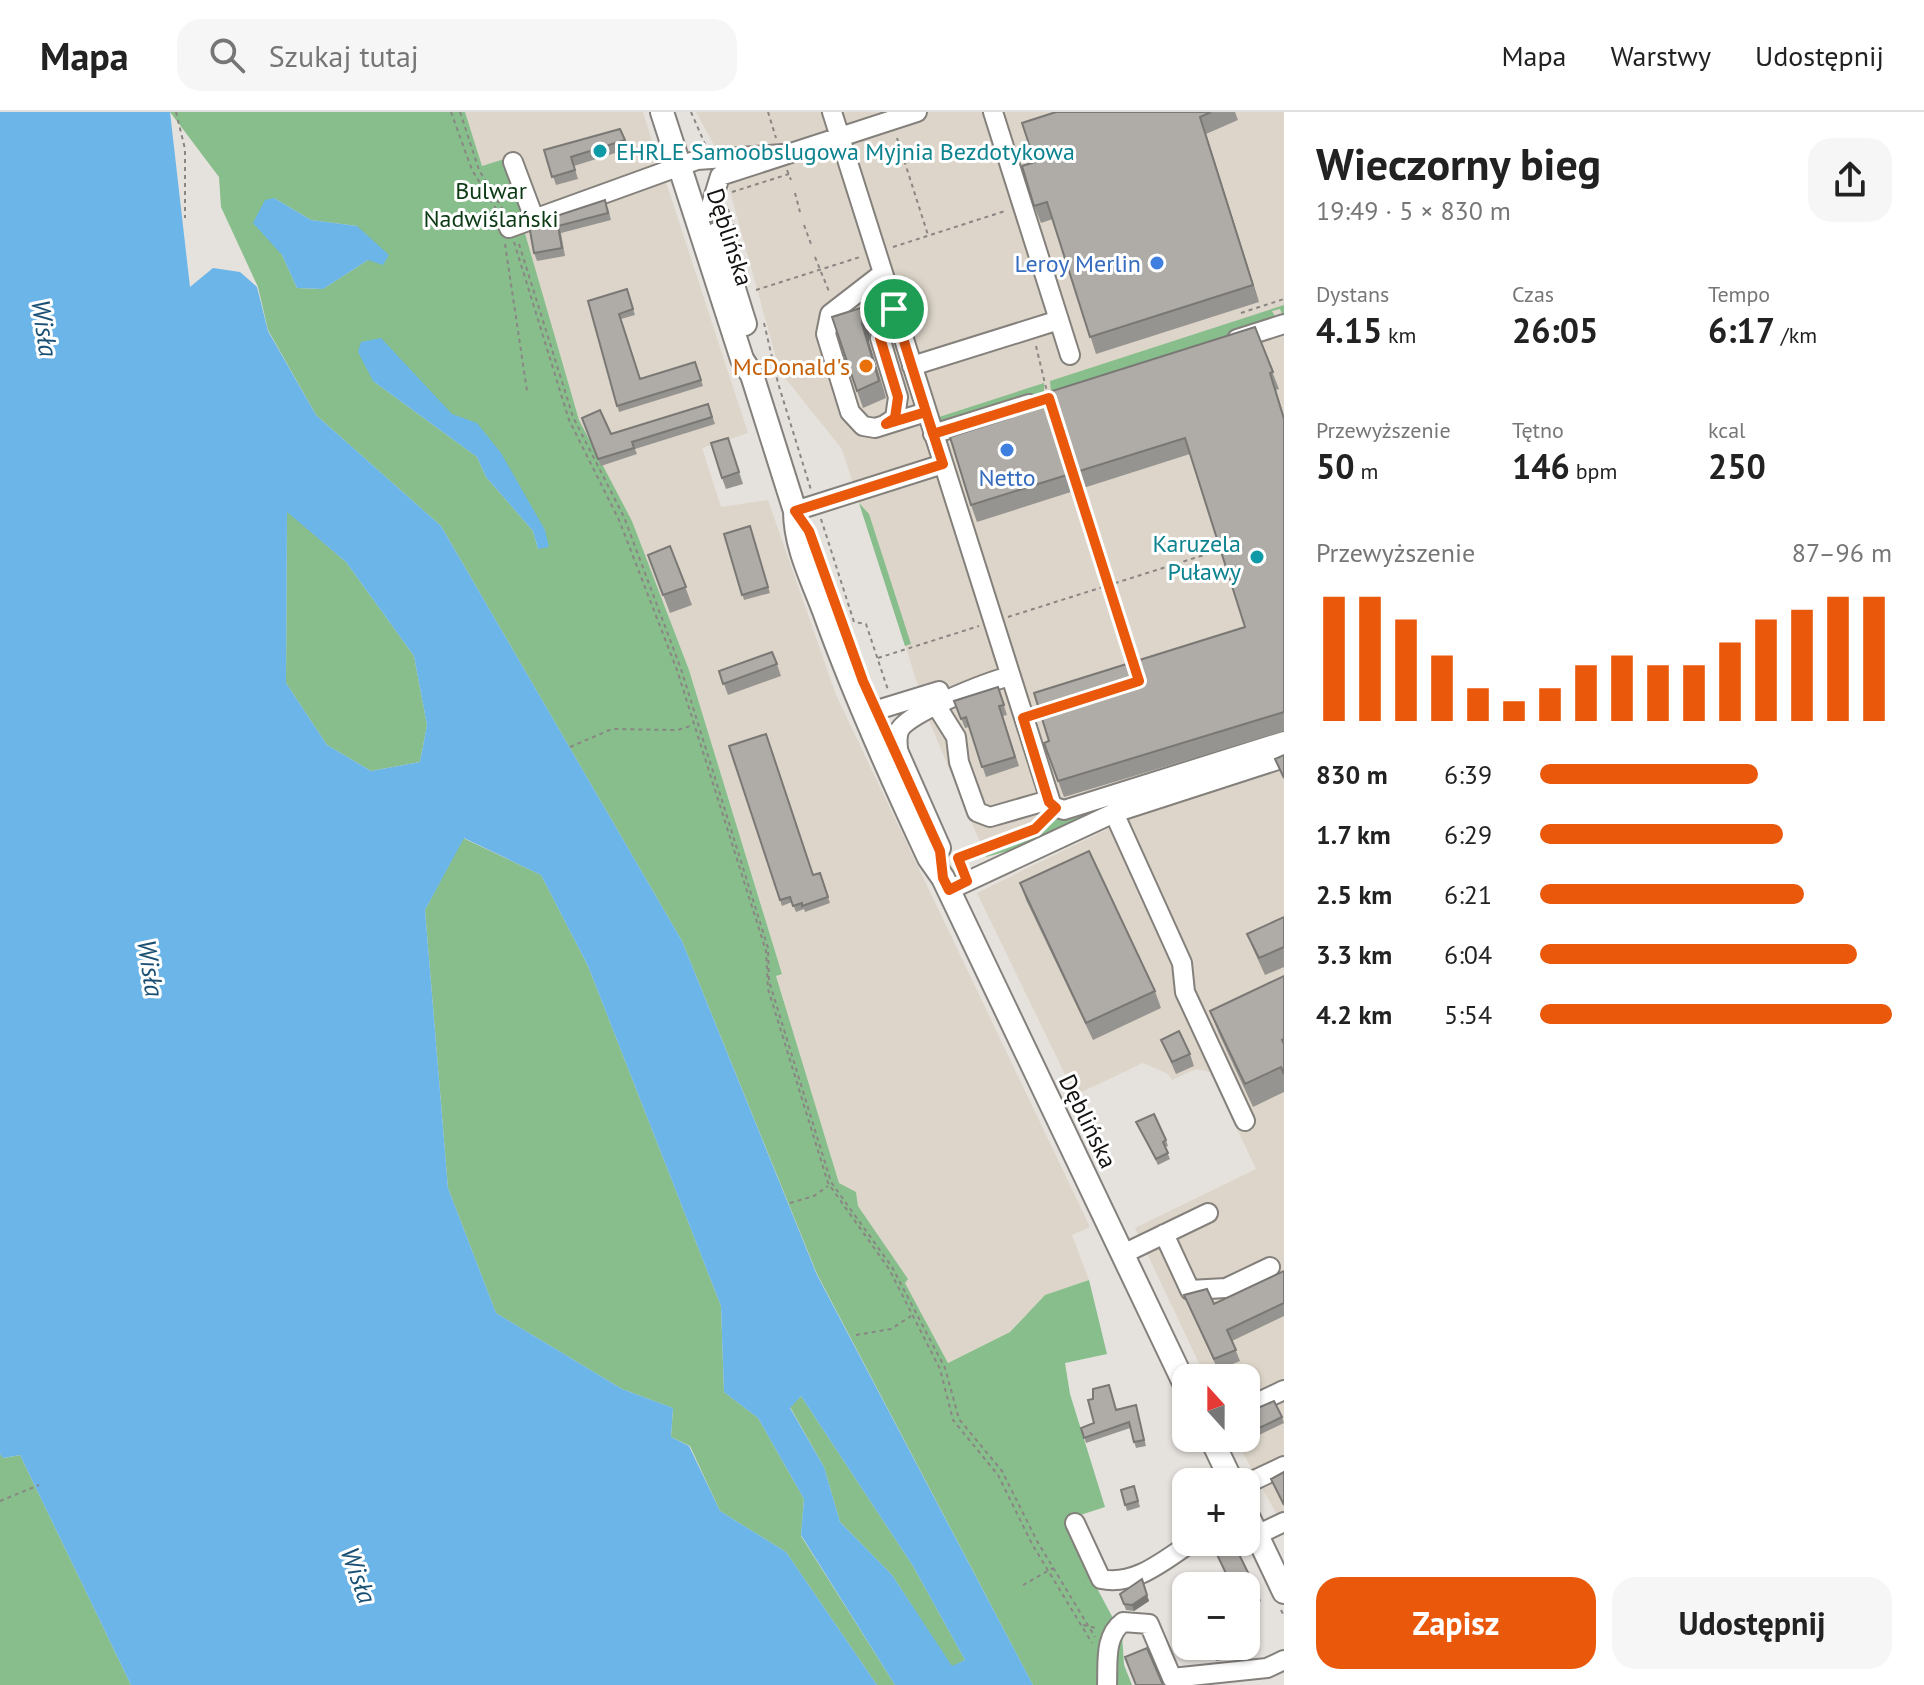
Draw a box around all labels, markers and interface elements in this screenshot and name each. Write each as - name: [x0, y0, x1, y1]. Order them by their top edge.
- search box: [177, 19, 737, 91]
- text: Mapa: [40, 31, 129, 80]
- icon: search: [205, 33, 249, 77]
- text: Szukaj tutaj: [269, 36, 419, 75]
- text: Mapa: [1501, 37, 1567, 74]
- text: Warstwy: [1611, 37, 1711, 74]
- text: Udostępnij: [1755, 37, 1884, 74]
- text: Wieczorny bieg: [1316, 135, 1601, 192]
- place label: EHRLE Samoobslugowa Myjnia Bezdotykowa: [616, 136, 1075, 167]
- button: share: [1808, 138, 1892, 222]
- marker: EHRLE Samoobslugowa Myjnia Bezdotykowa: [591, 142, 609, 160]
- park label: Bulwar Nadwiślański: [423, 175, 559, 234]
- street label: Dęblińska: [700, 184, 760, 290]
- text: 19:49 · 5 × 830 m: [1316, 194, 1511, 227]
- place label: Leroy Merlin: [1014, 248, 1141, 279]
- marker: Leroy Merlin: [1148, 254, 1166, 272]
- pin: [860, 275, 928, 343]
- text: Dystans: [1316, 280, 1389, 308]
- text: Czas: [1512, 280, 1554, 308]
- text: Tempo: [1708, 280, 1770, 308]
- icon: arrive: [872, 287, 916, 331]
- water label: Wisła: [24, 297, 66, 359]
- text: 4.15: [1316, 308, 1382, 352]
- text: 26:05: [1512, 308, 1598, 352]
- text: 6:17: [1708, 308, 1775, 352]
- text: km: [1382, 321, 1416, 349]
- text: /km: [1775, 321, 1817, 349]
- place label: McDonald's: [733, 351, 850, 382]
- marker: McDonald's: [857, 357, 875, 375]
- text: Przewyższenie: [1316, 416, 1451, 444]
- text: Tętno: [1512, 416, 1564, 444]
- text: kcal: [1708, 416, 1746, 444]
- marker: Netto: [998, 441, 1016, 459]
- text: 50: [1316, 444, 1355, 488]
- text: 146: [1512, 444, 1570, 488]
- text: 250: [1708, 444, 1766, 488]
- text: m: [1355, 457, 1378, 485]
- text: bpm: [1570, 457, 1617, 485]
- place label: Netto: [978, 462, 1036, 493]
- place label: Karuzela Puławy: [1153, 528, 1241, 587]
- text: Przewyższenie: [1316, 536, 1475, 569]
- text: 87–96 m: [1792, 536, 1892, 569]
- marker: Karuzela Puławy: [1248, 548, 1266, 566]
- text: 830 m: [1316, 758, 1388, 791]
- text: 6:39: [1444, 758, 1492, 791]
- text: 1.7 km: [1316, 818, 1391, 851]
- text: 6:29: [1444, 818, 1492, 851]
- text: 2.5 km: [1316, 878, 1392, 911]
- text: 6:21: [1444, 878, 1492, 911]
- water label: Wisła: [130, 937, 172, 999]
- text: 3.3 km: [1316, 938, 1392, 971]
- text: 6:04: [1444, 938, 1492, 971]
- text: 4.2 km: [1316, 998, 1392, 1031]
- text: 5:54: [1444, 998, 1492, 1031]
- street label: Dęblińska: [1052, 1069, 1124, 1173]
- north arrow: [1172, 1364, 1260, 1452]
- map controls: [1172, 1364, 1260, 1660]
- button: +: [1172, 1468, 1260, 1556]
- water label: Wisła: [334, 1542, 384, 1608]
- button: −: [1172, 1572, 1260, 1660]
- button: Zapisz: [1316, 1577, 1596, 1669]
- button: Udostępnij: [1612, 1577, 1892, 1669]

